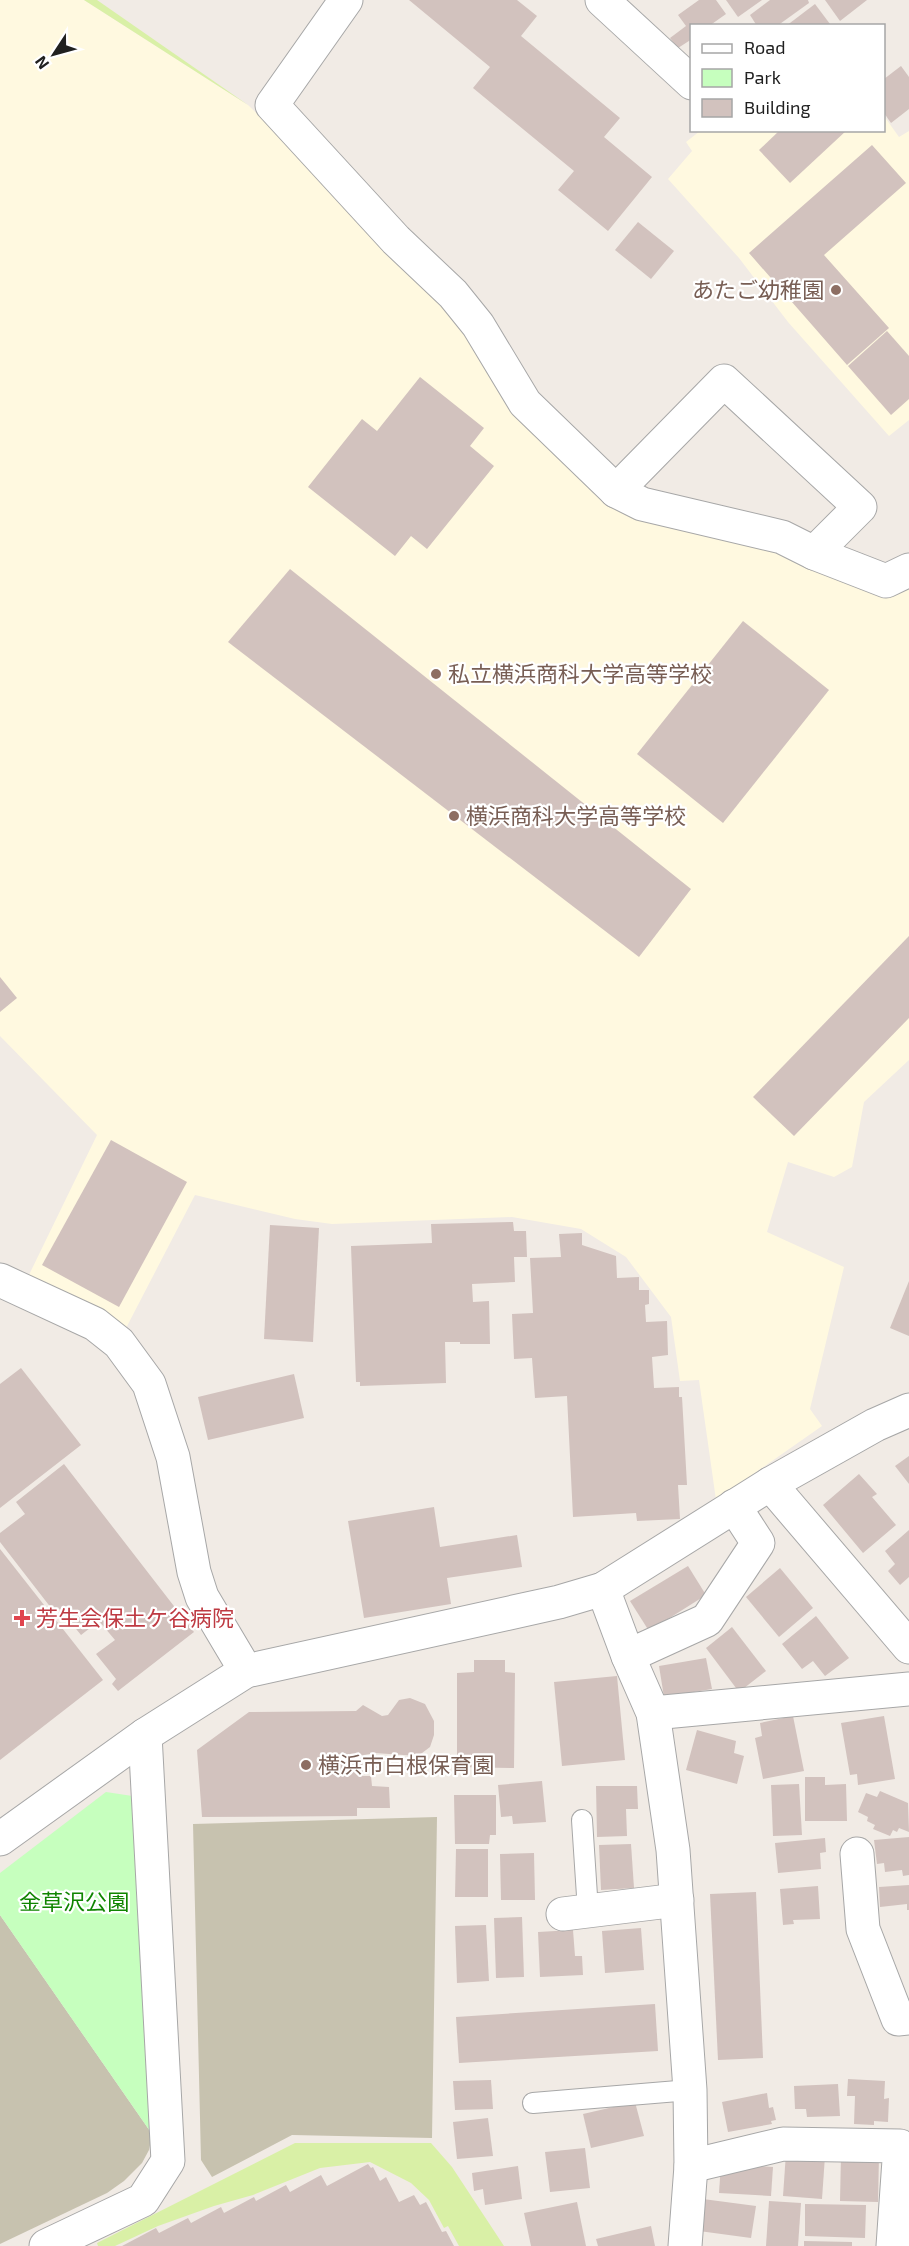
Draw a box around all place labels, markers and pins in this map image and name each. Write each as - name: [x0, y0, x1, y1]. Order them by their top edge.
- place label: あたご幼稚園: [692, 276, 824, 302]
- marker: あたご幼稚園: [829, 283, 843, 297]
- place label: 私立横浜商科大学高等学校: [448, 660, 712, 686]
- marker: 私立横浜商科大学高等学校: [429, 667, 443, 681]
- place label: 横浜商科大学高等学校: [466, 802, 686, 828]
- marker: 横浜商科大学高等学校: [447, 809, 461, 823]
- place label: 芳生会保土ケ谷病院: [36, 1604, 234, 1630]
- marker: 芳生会保土ケ谷病院: [13, 1609, 31, 1627]
- place label: 横浜市白根保育園: [318, 1751, 494, 1777]
- marker: 横浜市白根保育園: [299, 1758, 313, 1772]

